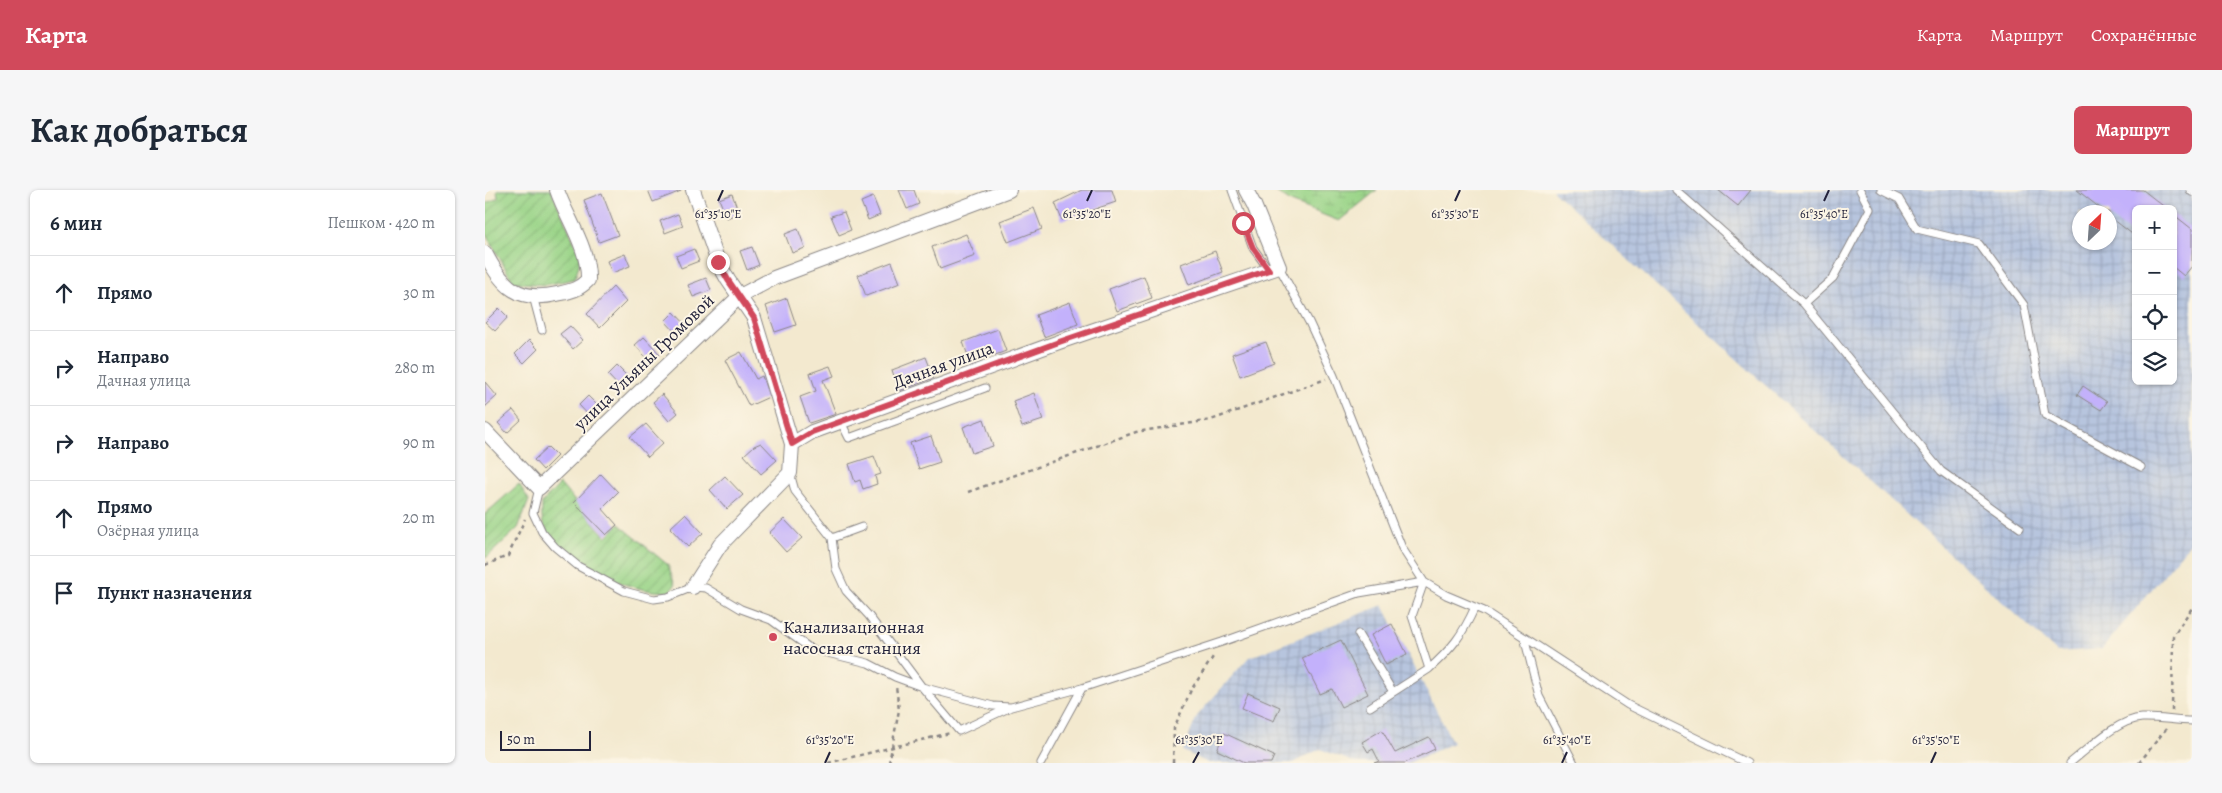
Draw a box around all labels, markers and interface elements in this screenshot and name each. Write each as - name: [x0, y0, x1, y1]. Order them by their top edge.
- text: Карта: [25, 19, 87, 51]
- text: Карта: [1917, 23, 1962, 47]
- text: Маршрут: [1990, 23, 2063, 47]
- text: Сохранённые: [2091, 23, 2197, 47]
- text: Как добраться: [30, 106, 248, 154]
- button: Маршрут: [2074, 106, 2192, 154]
- north arrow: [2072, 205, 2117, 250]
- map controls: [2132, 205, 2177, 385]
- button: +: [2132, 205, 2177, 250]
- text: 61°35'10"E: [695, 206, 741, 222]
- text: 61°35'20"E: [1063, 206, 1111, 222]
- text: 61°35'30"E: [1431, 206, 1479, 222]
- text: 61°35'40"E: [1800, 206, 1848, 222]
- text: 6 мин: [50, 209, 102, 237]
- text: Пешком · 420 m: [327, 212, 435, 234]
- route start: [1232, 212, 1255, 235]
- button: −: [2132, 250, 2177, 295]
- route end: [707, 251, 730, 274]
- icon: ahead: [50, 279, 78, 307]
- text: Прямо: [97, 280, 152, 306]
- text: 30 m: [403, 282, 435, 304]
- street label: улица Ульяны Громовой: [568, 289, 719, 436]
- button: locate: [2132, 295, 2177, 340]
- street label: Дачная улица: [889, 335, 997, 394]
- button: layers: [2132, 340, 2177, 385]
- text: Направо: [97, 344, 169, 370]
- icon: right: [50, 354, 78, 382]
- text: 280 m: [395, 357, 435, 379]
- text: Дачная улица: [97, 370, 191, 392]
- icon: right: [50, 429, 78, 457]
- text: Направо: [97, 430, 169, 456]
- text: 90 m: [403, 432, 435, 454]
- text: Прямо: [97, 494, 152, 520]
- icon: ahead: [50, 504, 78, 532]
- text: 20 m: [402, 507, 435, 529]
- text: Озёрная улица: [97, 520, 199, 542]
- icon: arrive: [50, 579, 78, 607]
- text: Пункт назначения: [97, 580, 252, 606]
- place label: Канализационная насосная станция: [783, 615, 925, 660]
- marker: Канализационная насосная станция: [767, 631, 779, 643]
- scale bar: [500, 728, 591, 751]
- text: 50 m: [507, 730, 535, 749]
- text: 61°35'20"E: [806, 732, 854, 748]
- text: 61°35'30"E: [1175, 732, 1223, 748]
- text: 61°35'40"E: [1543, 732, 1591, 748]
- text: 61°35'50"E: [1912, 732, 1960, 748]

